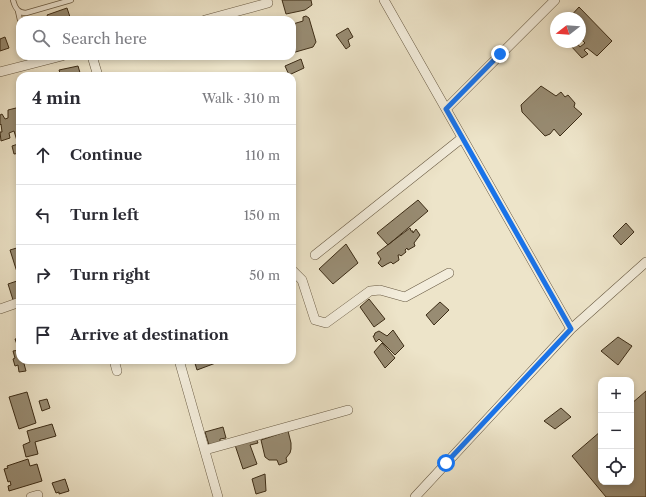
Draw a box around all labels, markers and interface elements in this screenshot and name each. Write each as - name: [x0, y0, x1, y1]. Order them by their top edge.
- north arrow: [550, 12, 586, 48]
- search box: [16, 16, 296, 60]
- icon: search: [30, 27, 52, 49]
- text: Search here: [62, 29, 147, 48]
- route end: [491, 45, 509, 63]
- text: 4 min: [32, 88, 81, 108]
- text: Walk · 310 m: [202, 90, 280, 106]
- icon: ahead: [32, 144, 54, 166]
- text: Continue: [70, 145, 142, 164]
- text: 110 m: [245, 147, 280, 163]
- icon: left: [32, 204, 54, 226]
- text: Turn left: [70, 205, 139, 224]
- text: 150 m: [244, 207, 280, 223]
- icon: right: [32, 264, 54, 286]
- text: Turn right: [70, 265, 150, 284]
- text: 50 m: [249, 267, 280, 283]
- icon: arrive: [32, 324, 54, 346]
- text: Arrive at destination: [70, 325, 229, 344]
- map controls: [598, 377, 634, 485]
- button: +: [598, 377, 634, 413]
- button: −: [598, 413, 634, 449]
- button: locate: [598, 449, 634, 485]
- route start: [437, 454, 455, 472]

